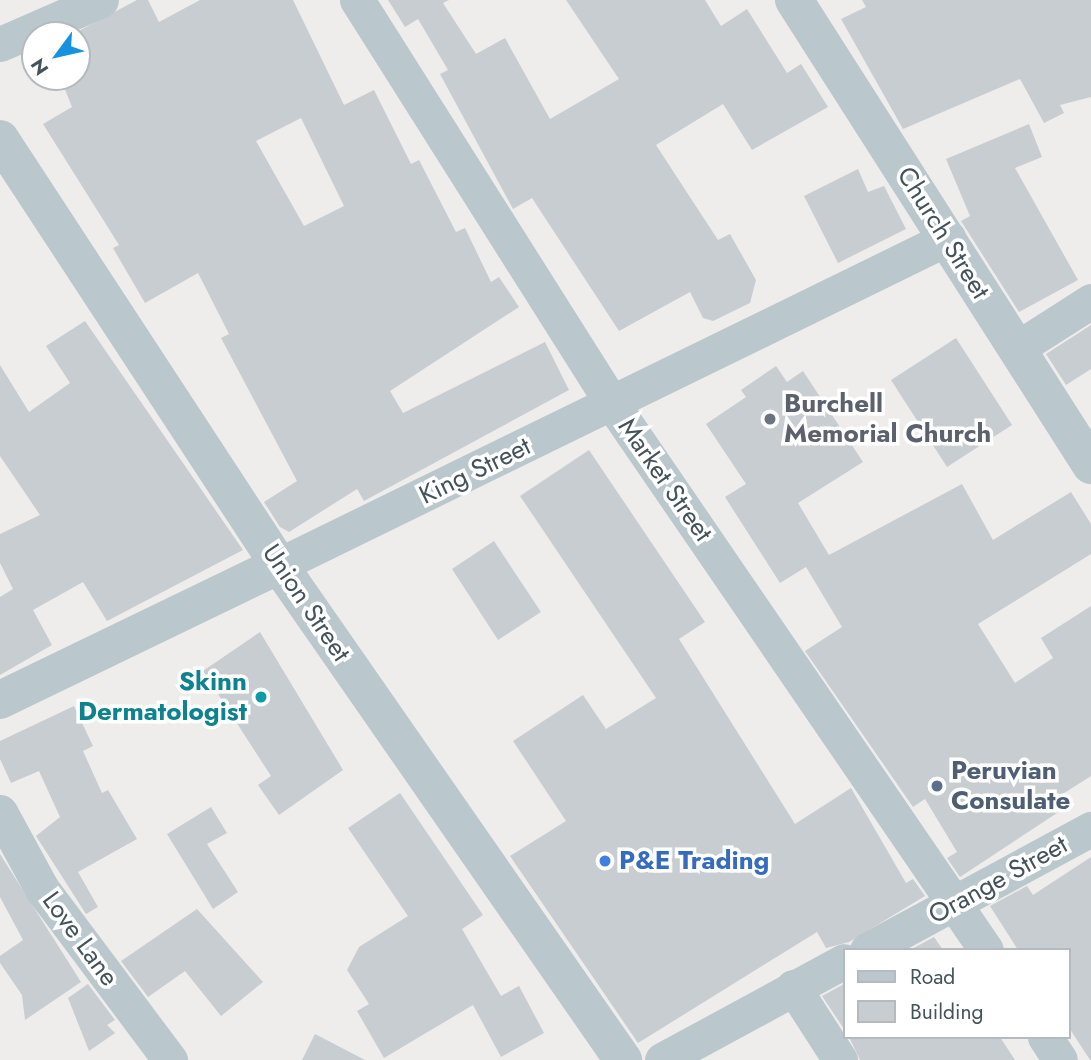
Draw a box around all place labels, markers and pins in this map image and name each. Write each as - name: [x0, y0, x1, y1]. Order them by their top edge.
- place label: Burchell Memorial Church: [784, 388, 991, 450]
- marker: Burchell Memorial Church: [762, 411, 778, 427]
- place label: Skinn Dermatologist: [78, 666, 247, 728]
- marker: Skinn Dermatologist: [253, 689, 269, 705]
- place label: Peruvian Consulate: [951, 755, 1071, 816]
- marker: Peruvian Consulate: [929, 778, 945, 794]
- place label: P&E Trading: [619, 845, 769, 877]
- marker: P&E Trading: [597, 853, 613, 869]

